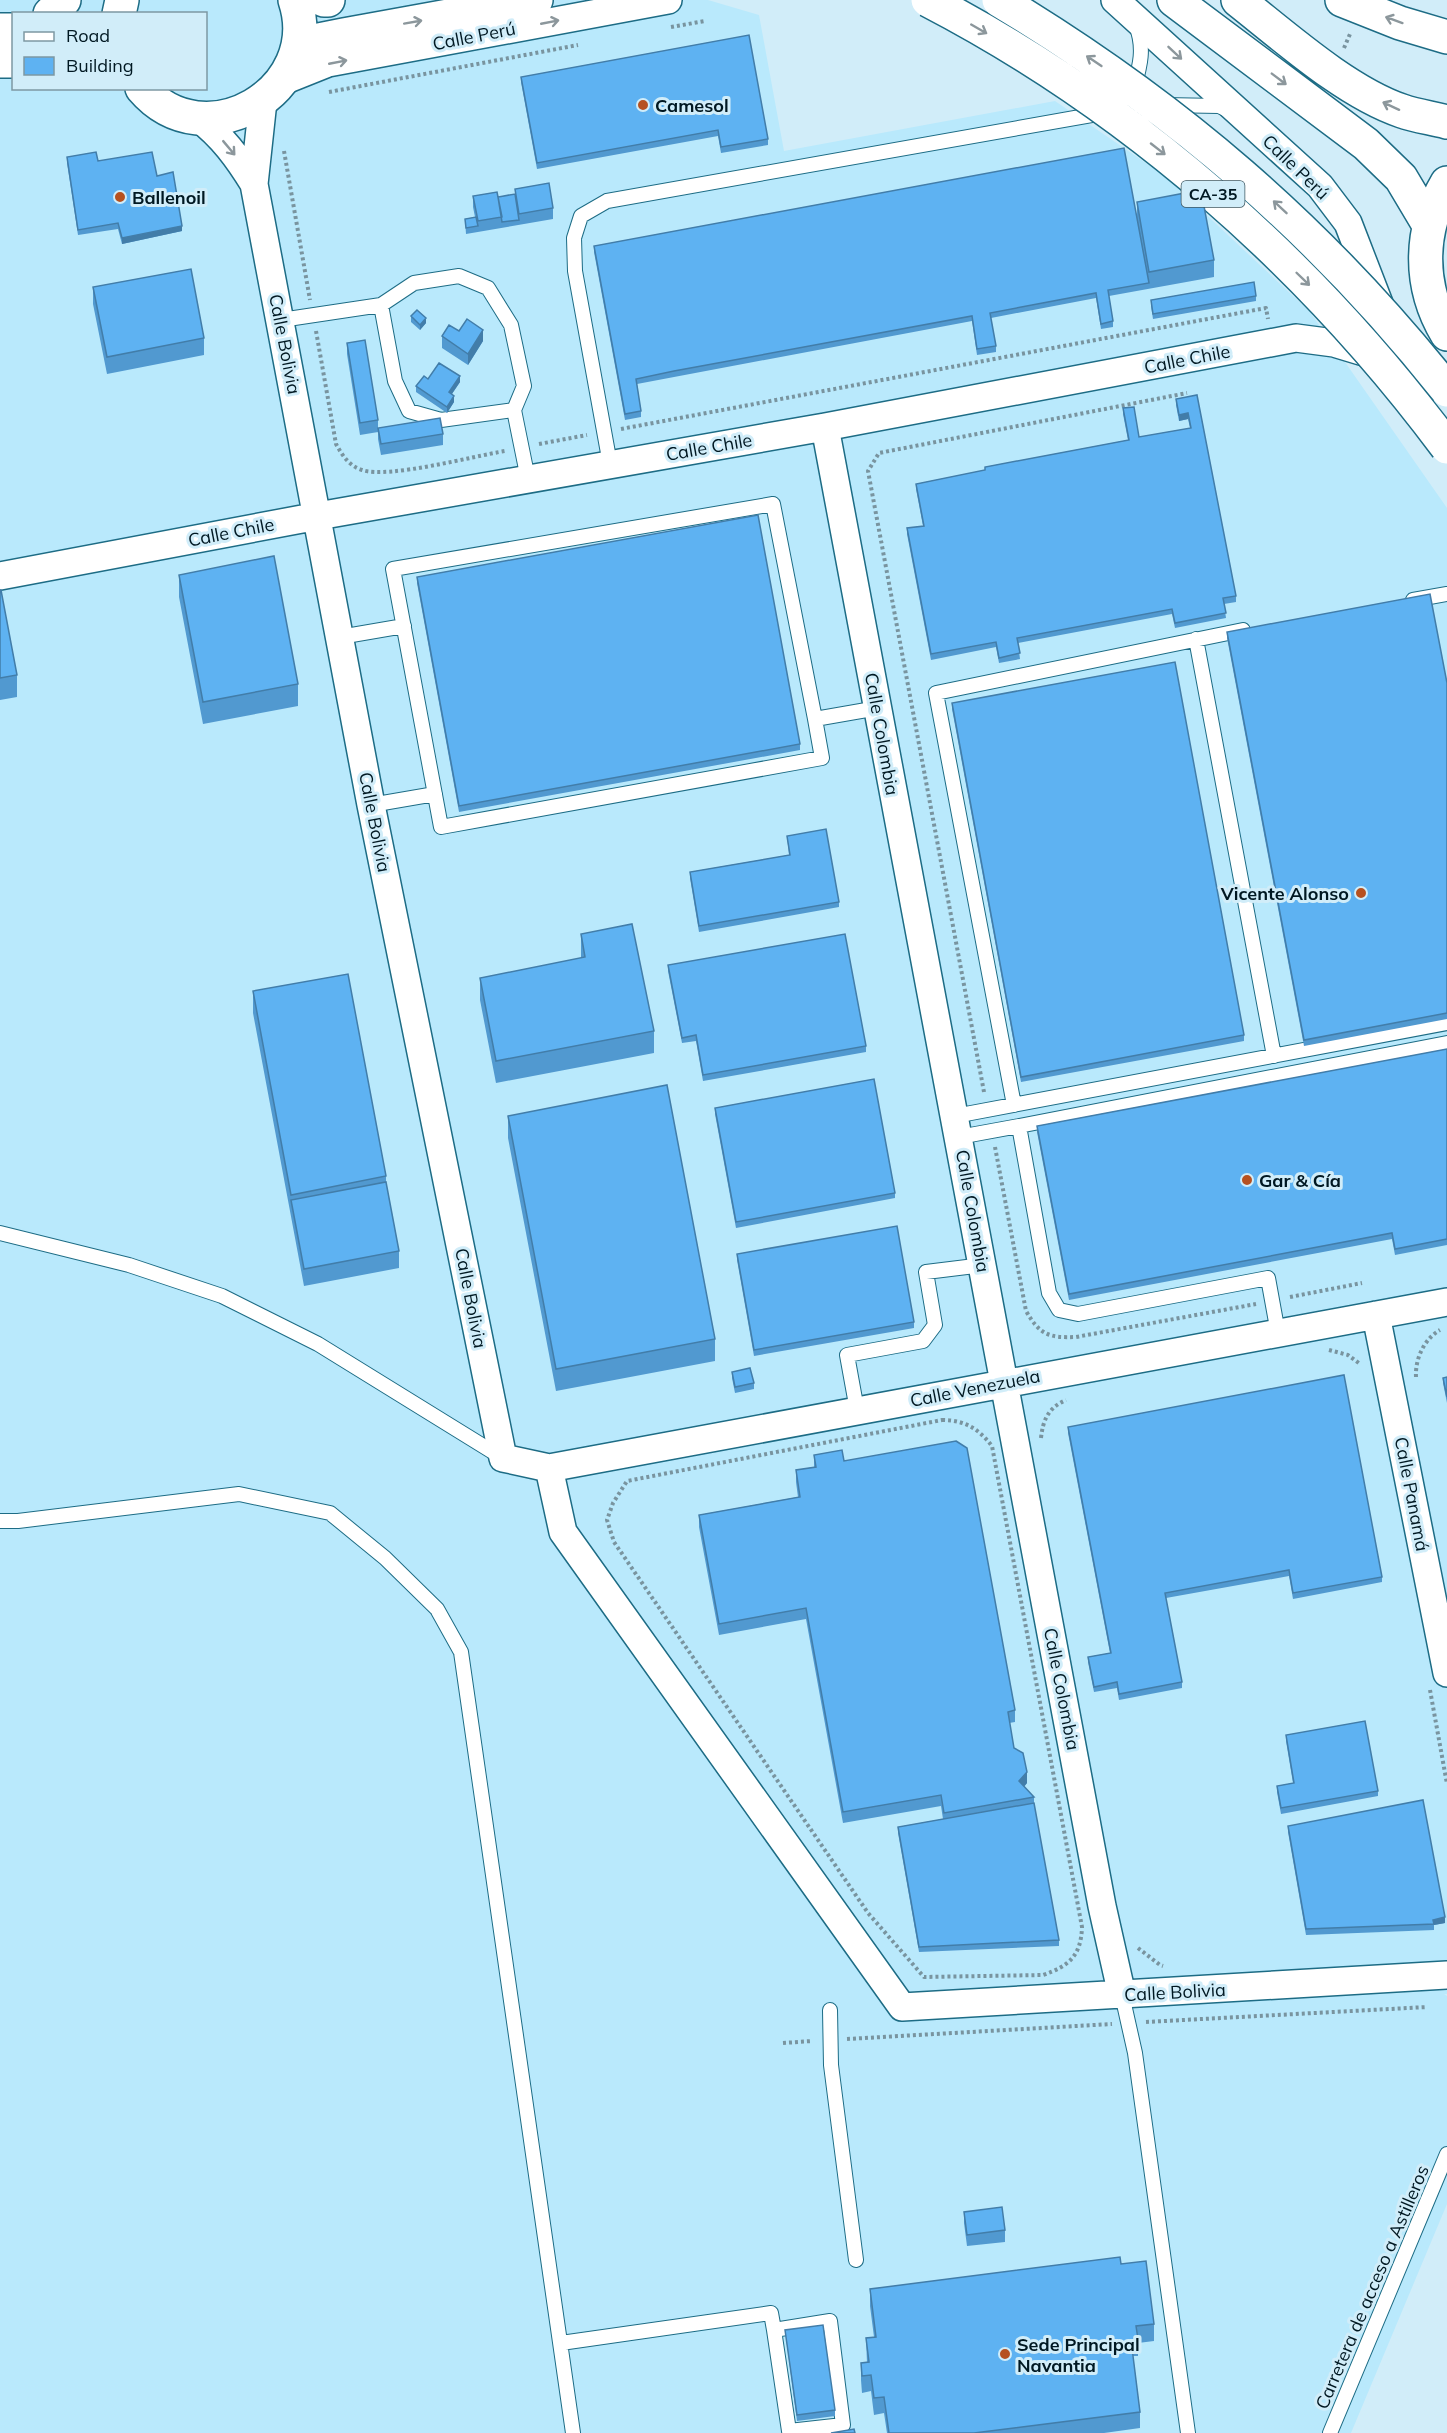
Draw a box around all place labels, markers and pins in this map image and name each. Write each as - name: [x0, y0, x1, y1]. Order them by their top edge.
- place label: Camesol: [655, 94, 729, 117]
- marker: Camesol: [636, 98, 650, 112]
- place label: Ballenoil: [132, 186, 206, 209]
- marker: Ballenoil: [113, 190, 127, 204]
- place label: Vicente Alonso: [1220, 882, 1349, 905]
- marker: Vicente Alonso: [1354, 886, 1368, 900]
- place label: Gar & Cía: [1259, 1169, 1341, 1192]
- marker: Gar & Cía: [1240, 1173, 1254, 1187]
- place label: Sede Principal Navantia: [1017, 2333, 1140, 2377]
- marker: Sede Principal Navantia: [998, 2347, 1012, 2361]

